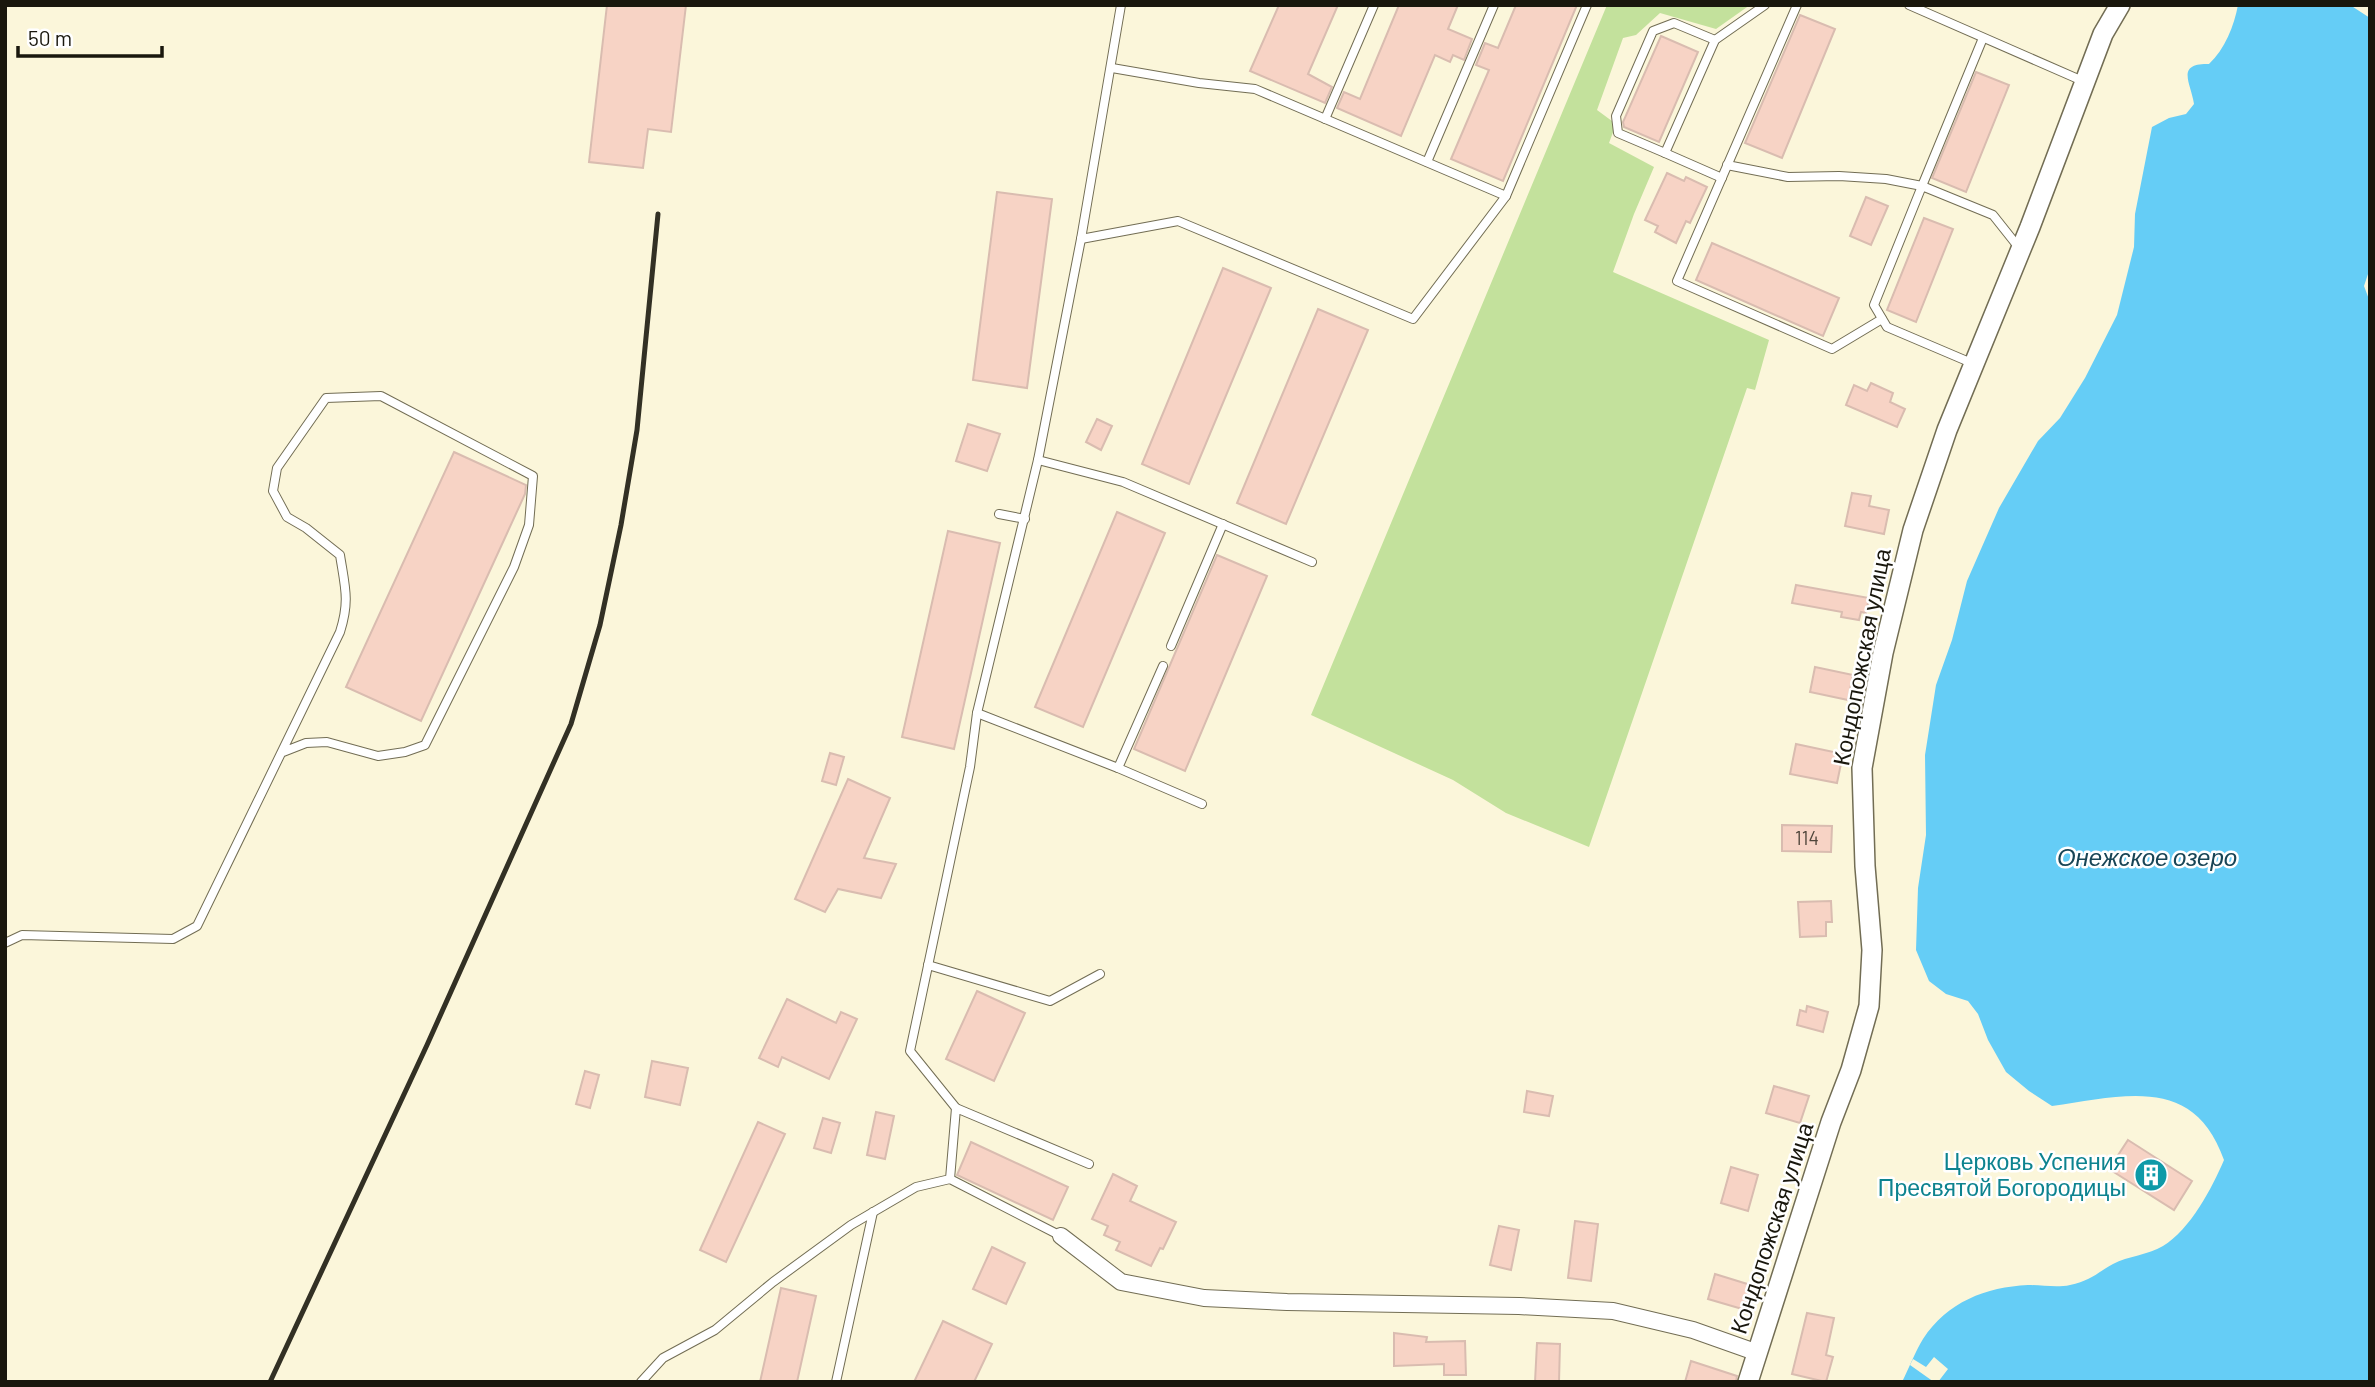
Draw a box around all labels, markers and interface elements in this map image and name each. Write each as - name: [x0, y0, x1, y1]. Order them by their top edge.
- scale bar: [18, 14, 161, 58]
- text: 50 m: [28, 25, 72, 50]
- street label: Кондопожская улица: [1826, 546, 1896, 768]
- house number: 114: [1795, 826, 1819, 849]
- water label: Онежское озеро: [2057, 842, 2237, 871]
- street label: Кондопожская улица: [1724, 1118, 1819, 1337]
- place label: Церковь Успения Пресвятой Богородицы: [1878, 1147, 2126, 1201]
- building icon: Церковь Успения Пресвятой Богородицы: [2132, 1156, 2170, 1194]

